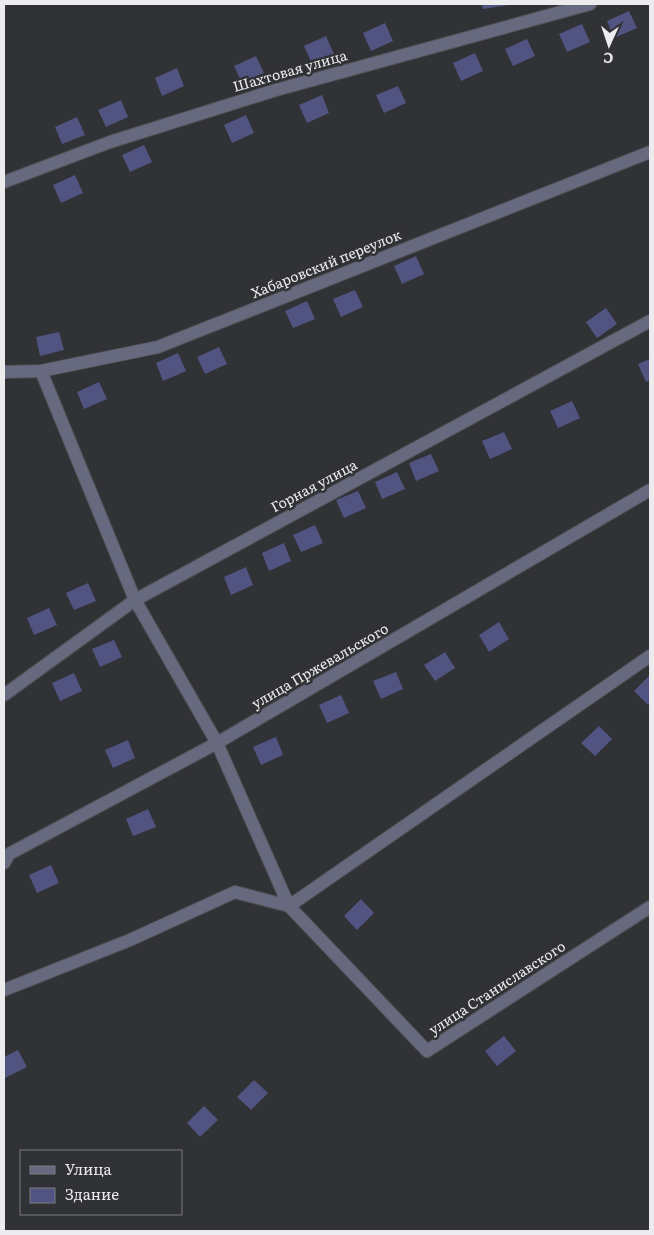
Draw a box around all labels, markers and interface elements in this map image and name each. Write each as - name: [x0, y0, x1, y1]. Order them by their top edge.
- north arrow: [584, 20, 634, 70]
- street label: Шахтовая улица: [230, 44, 349, 96]
- text: С: [603, 49, 614, 69]
- street label: Хабаровский переулок: [248, 224, 404, 302]
- street label: Горная улица: [267, 454, 361, 516]
- street label: улица Пржевальского: [247, 618, 392, 713]
- street label: улица Станиславского: [424, 935, 569, 1039]
- legend: [20, 1150, 182, 1215]
- text: Улица: [65, 1157, 113, 1180]
- text: Здание: [65, 1182, 119, 1205]

